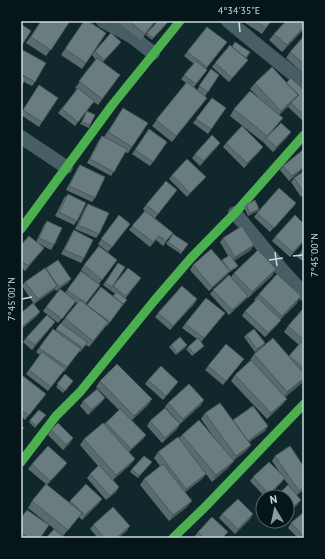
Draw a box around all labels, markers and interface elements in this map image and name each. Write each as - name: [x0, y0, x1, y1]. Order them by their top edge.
- text: 4°34'35"E: [218, 4, 260, 17]
- text: 7°45'00"N: [308, 233, 321, 277]
- text: 7°45'00"N: [5, 277, 18, 321]
- north arrow: [255, 489, 295, 529]
- text: N: [269, 492, 278, 507]

